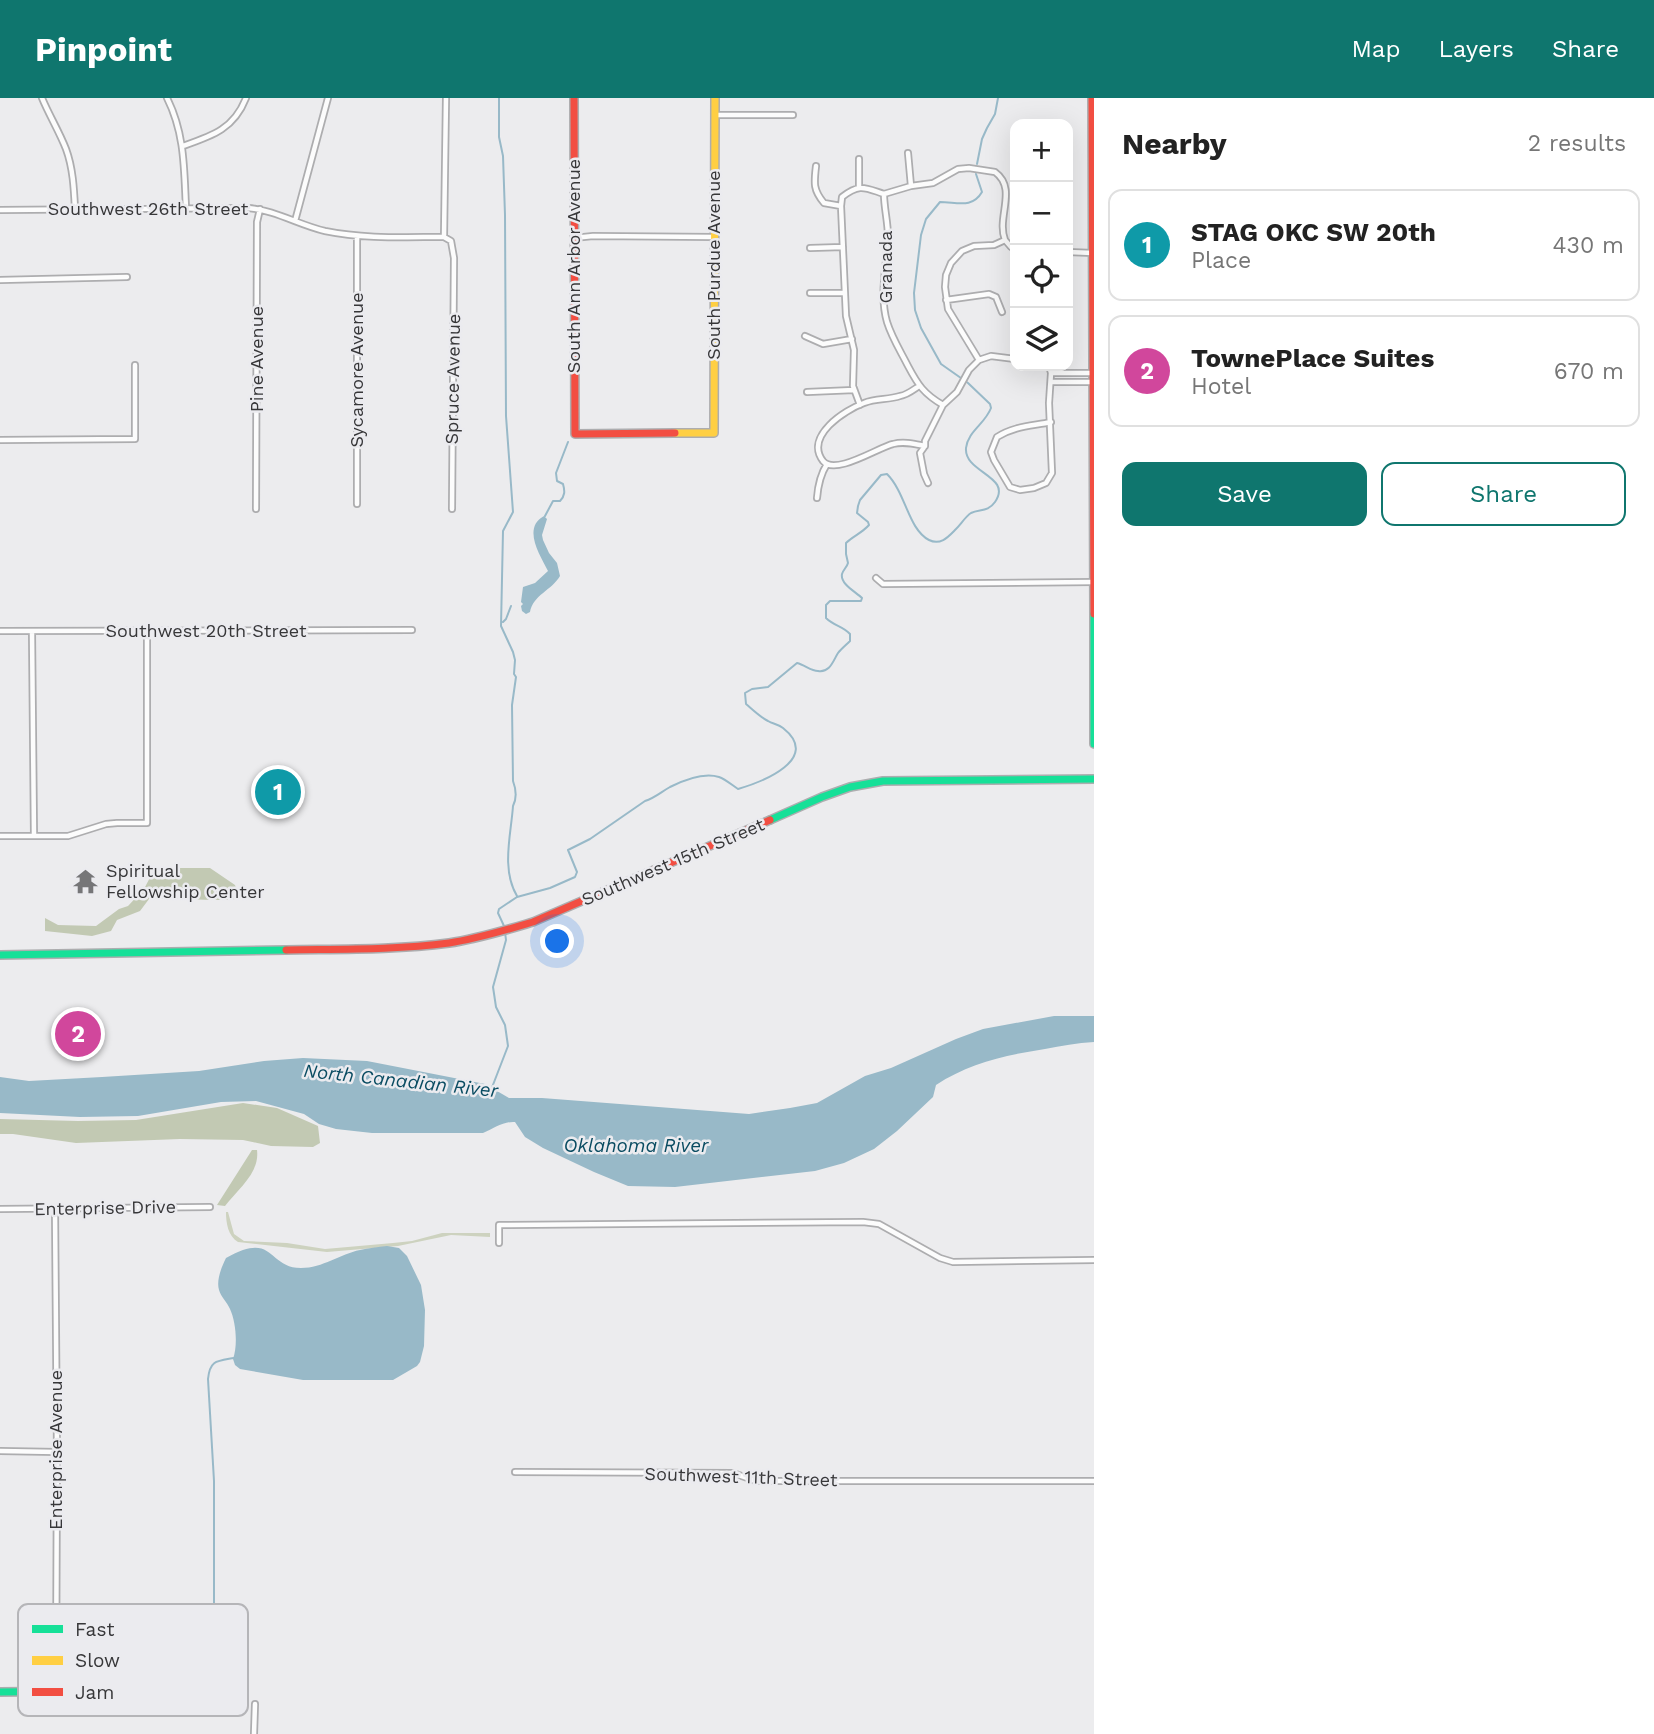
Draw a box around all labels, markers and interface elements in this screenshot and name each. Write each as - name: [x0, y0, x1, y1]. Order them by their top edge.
- text: Pinpoint: [35, 30, 172, 69]
- text: Map: [1352, 35, 1400, 63]
- text: Layers: [1438, 35, 1514, 63]
- text: Share: [1552, 35, 1619, 63]
- map controls: [1010, 119, 1073, 371]
- button: +: [1010, 119, 1073, 182]
- text: Nearby: [1122, 126, 1227, 161]
- text: 2 results: [1528, 130, 1626, 157]
- street label: South Ann Arbor Avenue: [563, 159, 584, 373]
- street label: South Purdue Avenue: [703, 170, 724, 360]
- button: −: [1010, 182, 1073, 245]
- street label: Southwest 26th Street: [48, 198, 249, 219]
- text: STAG OKC SW 20th: [1191, 217, 1436, 247]
- street label: Granada: [875, 230, 896, 304]
- text: 1: [1142, 232, 1152, 259]
- text: 430 m: [1552, 232, 1624, 259]
- button: locate: [1010, 245, 1073, 308]
- text: Place: [1191, 247, 1251, 274]
- street label: Sycamore Avenue: [346, 292, 367, 448]
- street label: Pine Avenue: [246, 306, 267, 412]
- button: layers: [1010, 308, 1073, 371]
- street label: Spruce Avenue: [441, 313, 464, 445]
- text: TownePlace Suites: [1191, 343, 1434, 373]
- text: 2: [1140, 358, 1154, 385]
- text: 670 m: [1554, 358, 1624, 385]
- text: Hotel: [1191, 373, 1251, 400]
- button: Save: [1122, 462, 1367, 526]
- button: Share: [1381, 462, 1626, 526]
- street label: Southwest 20th Street: [106, 620, 307, 641]
- pin: 1: [255, 766, 301, 818]
- street label: Southwest 15th Street: [578, 813, 768, 910]
- place label: Spiritual Fellowship Center: [106, 860, 265, 902]
- temple icon: Spiritual Fellowship Center: [72, 867, 100, 895]
- your location: [540, 924, 574, 958]
- pin: 2: [55, 1008, 101, 1060]
- water label: North Canadian River: [303, 1059, 500, 1102]
- water label: Oklahoma River: [564, 1134, 709, 1157]
- street label: Enterprise Drive: [34, 1196, 176, 1219]
- street label: Enterprise Avenue: [45, 1370, 66, 1530]
- street label: Southwest 11th Street: [644, 1463, 838, 1490]
- legend: [18, 1604, 248, 1716]
- text: Fast: [75, 1618, 114, 1641]
- text: Slow: [75, 1649, 120, 1672]
- text: Jam: [75, 1681, 114, 1704]

